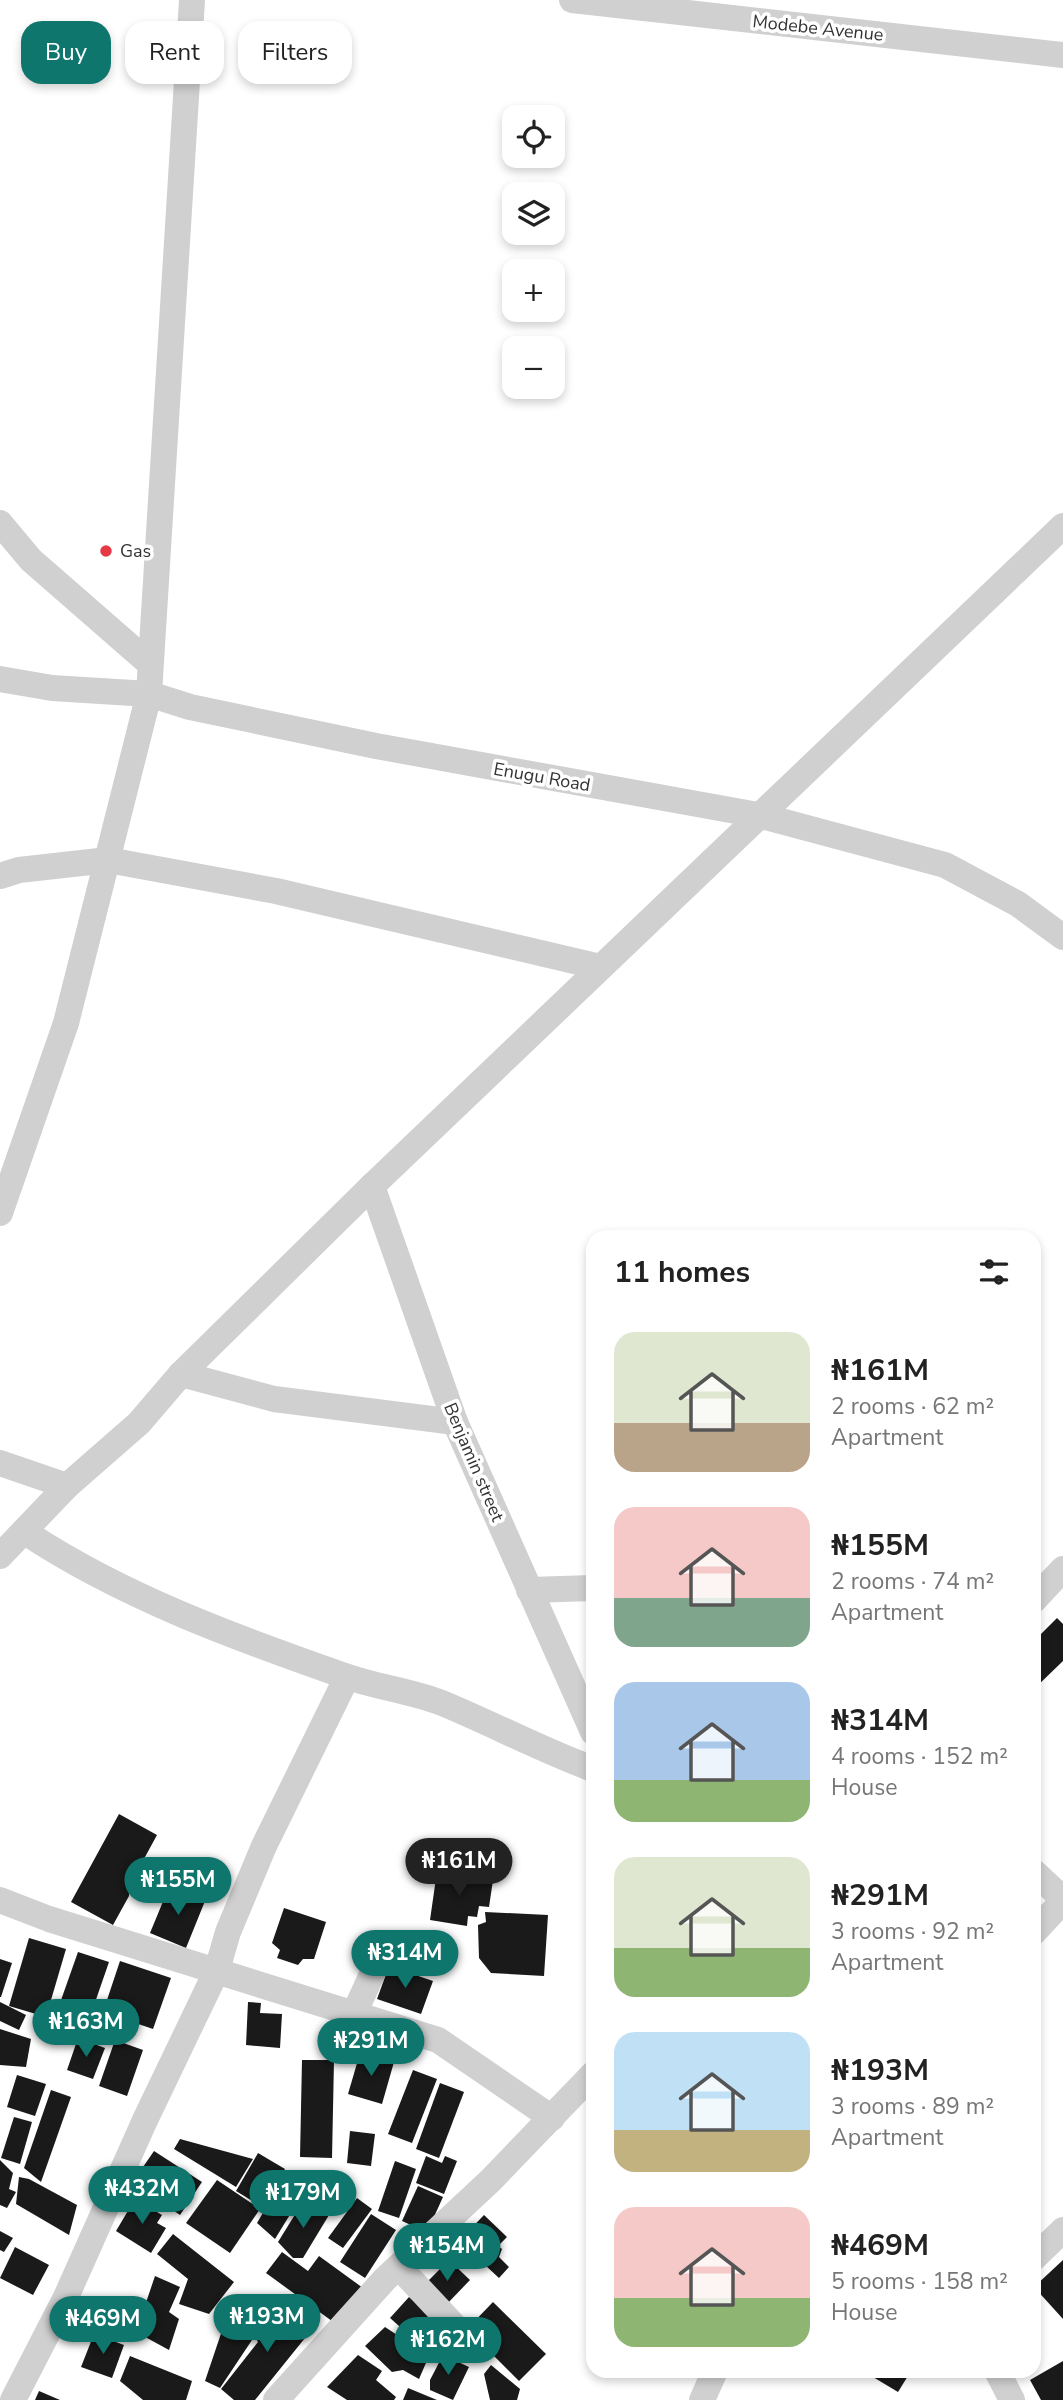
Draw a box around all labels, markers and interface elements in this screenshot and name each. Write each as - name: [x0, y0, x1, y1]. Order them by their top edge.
- street label: Modebe Avenue: [751, 9, 885, 47]
- chip: Buy: [21, 21, 111, 84]
- chip: Rent: [125, 21, 224, 84]
- chip: Filters: [238, 21, 352, 84]
- map controls: [502, 105, 565, 399]
- button: locate: [502, 105, 565, 168]
- button: layers: [502, 182, 565, 245]
- button: +: [502, 259, 565, 322]
- button: −: [502, 336, 565, 399]
- place label: Gas: [120, 539, 151, 563]
- marker: Gas: [98, 543, 114, 559]
- street label: Enugu Road: [492, 757, 592, 797]
- text: 11 homes: [614, 1252, 750, 1293]
- icon: filters: [975, 1253, 1013, 1291]
- text: ₦161M: [831, 1350, 929, 1391]
- icon: home: [670, 1360, 754, 1444]
- text: 2 rooms · 62 m²: [831, 1391, 994, 1422]
- street label: Benjamin street: [438, 1399, 510, 1526]
- text: Apartment: [831, 1422, 943, 1453]
- text: ₦155M: [831, 1525, 929, 1566]
- icon: home: [670, 1535, 754, 1619]
- text: 2 rooms · 74 m²: [831, 1566, 994, 1597]
- text: Apartment: [831, 1597, 943, 1628]
- text: ₦314M: [831, 1700, 929, 1741]
- icon: home: [670, 1710, 754, 1794]
- text: 4 rooms · 152 m²: [831, 1741, 1008, 1772]
- text: House: [831, 1772, 898, 1803]
- pin: ₦161M: [410, 1839, 508, 1898]
- text: ₦161M: [421, 1845, 497, 1876]
- pin: ₦155M: [129, 1857, 227, 1917]
- text: ₦155M: [140, 1864, 216, 1895]
- text: ₦291M: [831, 1875, 929, 1916]
- icon: home: [670, 1885, 754, 1969]
- text: 3 rooms · 92 m²: [831, 1916, 994, 1947]
- pin: ₦314M: [356, 1930, 454, 1990]
- text: ₦314M: [367, 1937, 443, 1968]
- text: Apartment: [831, 1947, 943, 1978]
- pin: ₦163M: [37, 2000, 135, 2059]
- text: ₦163M: [48, 2006, 124, 2037]
- pin: ₦291M: [322, 2018, 420, 2078]
- text: ₦291M: [333, 2025, 409, 2056]
- text: ₦193M: [831, 2050, 929, 2091]
- icon: home: [670, 2060, 754, 2144]
- text: 3 rooms · 89 m²: [831, 2091, 994, 2122]
- text: Apartment: [831, 2122, 943, 2153]
- pin: ₦432M: [93, 2166, 191, 2226]
- pin: ₦179M: [254, 2170, 352, 2230]
- text: ₦432M: [104, 2173, 180, 2204]
- text: ₦179M: [265, 2177, 341, 2208]
- pin: ₦154M: [398, 2224, 496, 2283]
- text: ₦469M: [831, 2225, 929, 2266]
- text: ₦154M: [409, 2230, 485, 2261]
- icon: home: [670, 2235, 754, 2319]
- text: 5 rooms · 158 m²: [831, 2266, 1008, 2297]
- pin: ₦193M: [218, 2294, 316, 2354]
- pin: ₦469M: [54, 2296, 152, 2356]
- text: House: [831, 2297, 898, 2328]
- text: ₦193M: [229, 2301, 305, 2332]
- text: ₦469M: [65, 2303, 141, 2334]
- pin: ₦162M: [399, 2318, 497, 2377]
- text: ₦162M: [410, 2324, 486, 2355]

